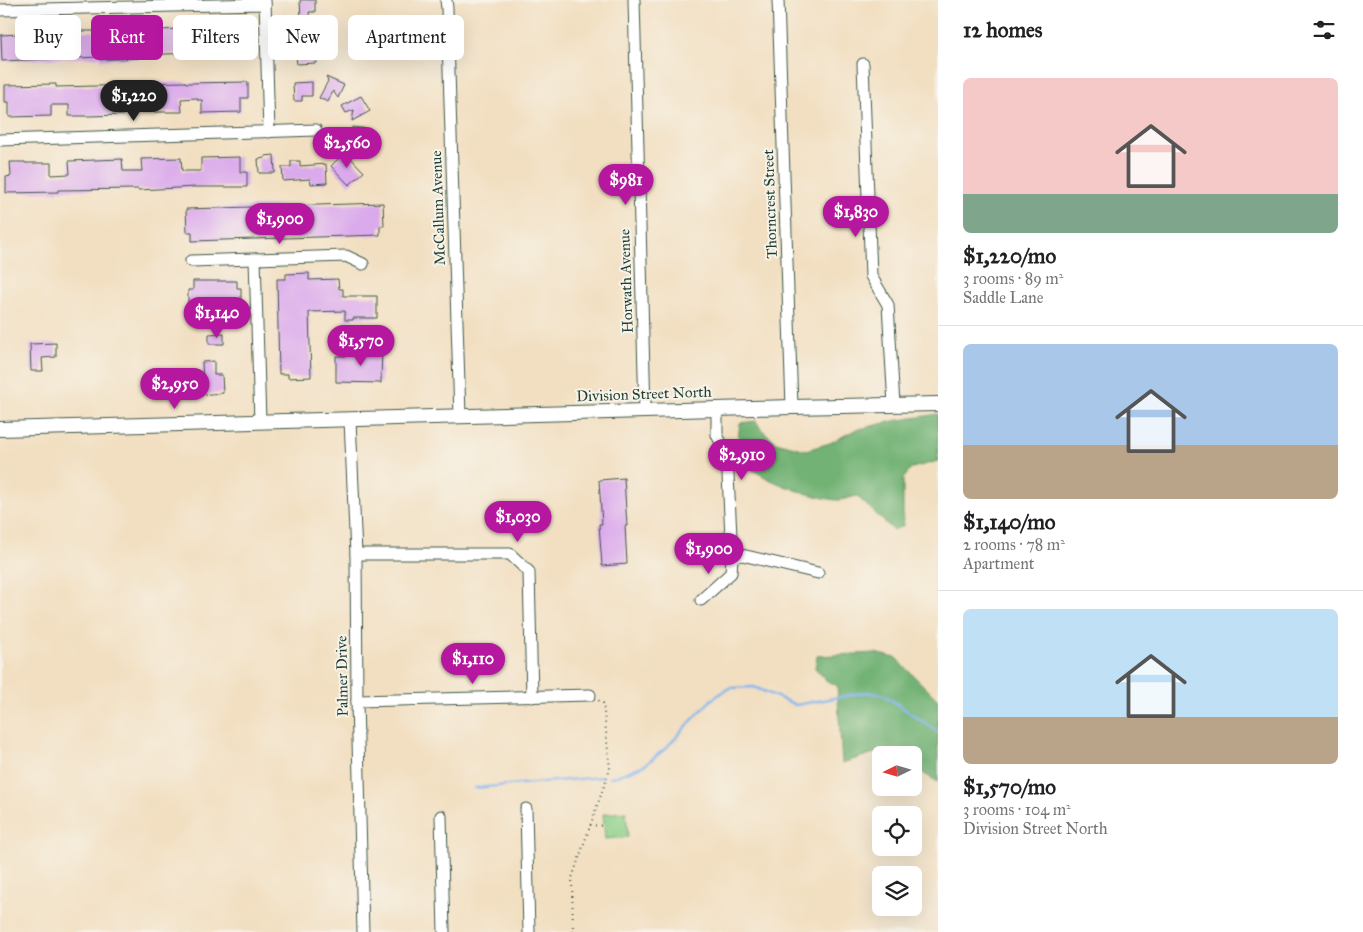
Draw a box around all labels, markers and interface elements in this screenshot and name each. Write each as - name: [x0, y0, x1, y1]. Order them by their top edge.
- chip: Buy: [15, 15, 81, 60]
- chip: Rent: [91, 15, 163, 60]
- chip: Filters: [173, 15, 258, 60]
- chip: New: [268, 15, 338, 60]
- chip: Apartment: [348, 15, 464, 60]
- icon: filters: [1310, 16, 1338, 44]
- text: 12 homes: [963, 17, 1042, 43]
- pin: $1,220: [93, 80, 175, 122]
- text: $1,220: [111, 86, 157, 105]
- icon: home: [1106, 111, 1196, 201]
- pin: $2,560: [306, 126, 388, 169]
- text: $2,560: [324, 133, 370, 152]
- street label: Thorncrest Street: [759, 148, 781, 259]
- street label: McCallum Avenue: [427, 150, 449, 266]
- pin: $981: [596, 164, 656, 206]
- text: $981: [609, 170, 643, 189]
- pin: $1,830: [815, 196, 897, 238]
- pin: $1,900: [239, 202, 321, 245]
- text: $1,830: [834, 202, 878, 221]
- text: $1,900: [256, 209, 304, 228]
- street label: Horwath Avenue: [615, 229, 637, 333]
- text: $1,220/mo: [963, 243, 1056, 269]
- text: 3 rooms · 89 m²: [963, 269, 1063, 288]
- text: Saddle Lane: [963, 288, 1043, 307]
- pin: $1,140: [176, 296, 258, 339]
- text: $1,140: [195, 303, 239, 322]
- pin: $1,570: [320, 324, 402, 367]
- text: $1,570: [338, 331, 384, 350]
- pin: $2,950: [134, 368, 216, 410]
- text: $2,950: [151, 374, 199, 393]
- icon: home: [1106, 376, 1196, 466]
- street label: Division Street North: [576, 383, 713, 405]
- pin: $2,910: [701, 438, 783, 481]
- text: $2,910: [719, 445, 765, 464]
- pin: $1,030: [477, 500, 559, 543]
- text: $1,030: [495, 507, 541, 526]
- text: $1,140/mo: [963, 509, 1056, 535]
- pin: $1,900: [668, 532, 750, 575]
- text: 2 rooms · 78 m²: [963, 535, 1065, 554]
- text: $1,900: [685, 539, 733, 558]
- text: Apartment: [963, 554, 1035, 573]
- street label: Palmer Drive: [332, 635, 352, 717]
- icon: home: [1106, 641, 1196, 731]
- pin: $1,110: [432, 642, 514, 685]
- text: $1,110: [452, 649, 494, 668]
- north arrow: [872, 746, 922, 796]
- map controls: [872, 746, 922, 916]
- text: $1,570/mo: [963, 774, 1056, 800]
- text: 3 rooms · 104 m²: [963, 800, 1071, 819]
- button: locate: [872, 806, 922, 856]
- text: Division Street North: [963, 819, 1108, 838]
- button: layers: [872, 866, 922, 916]

